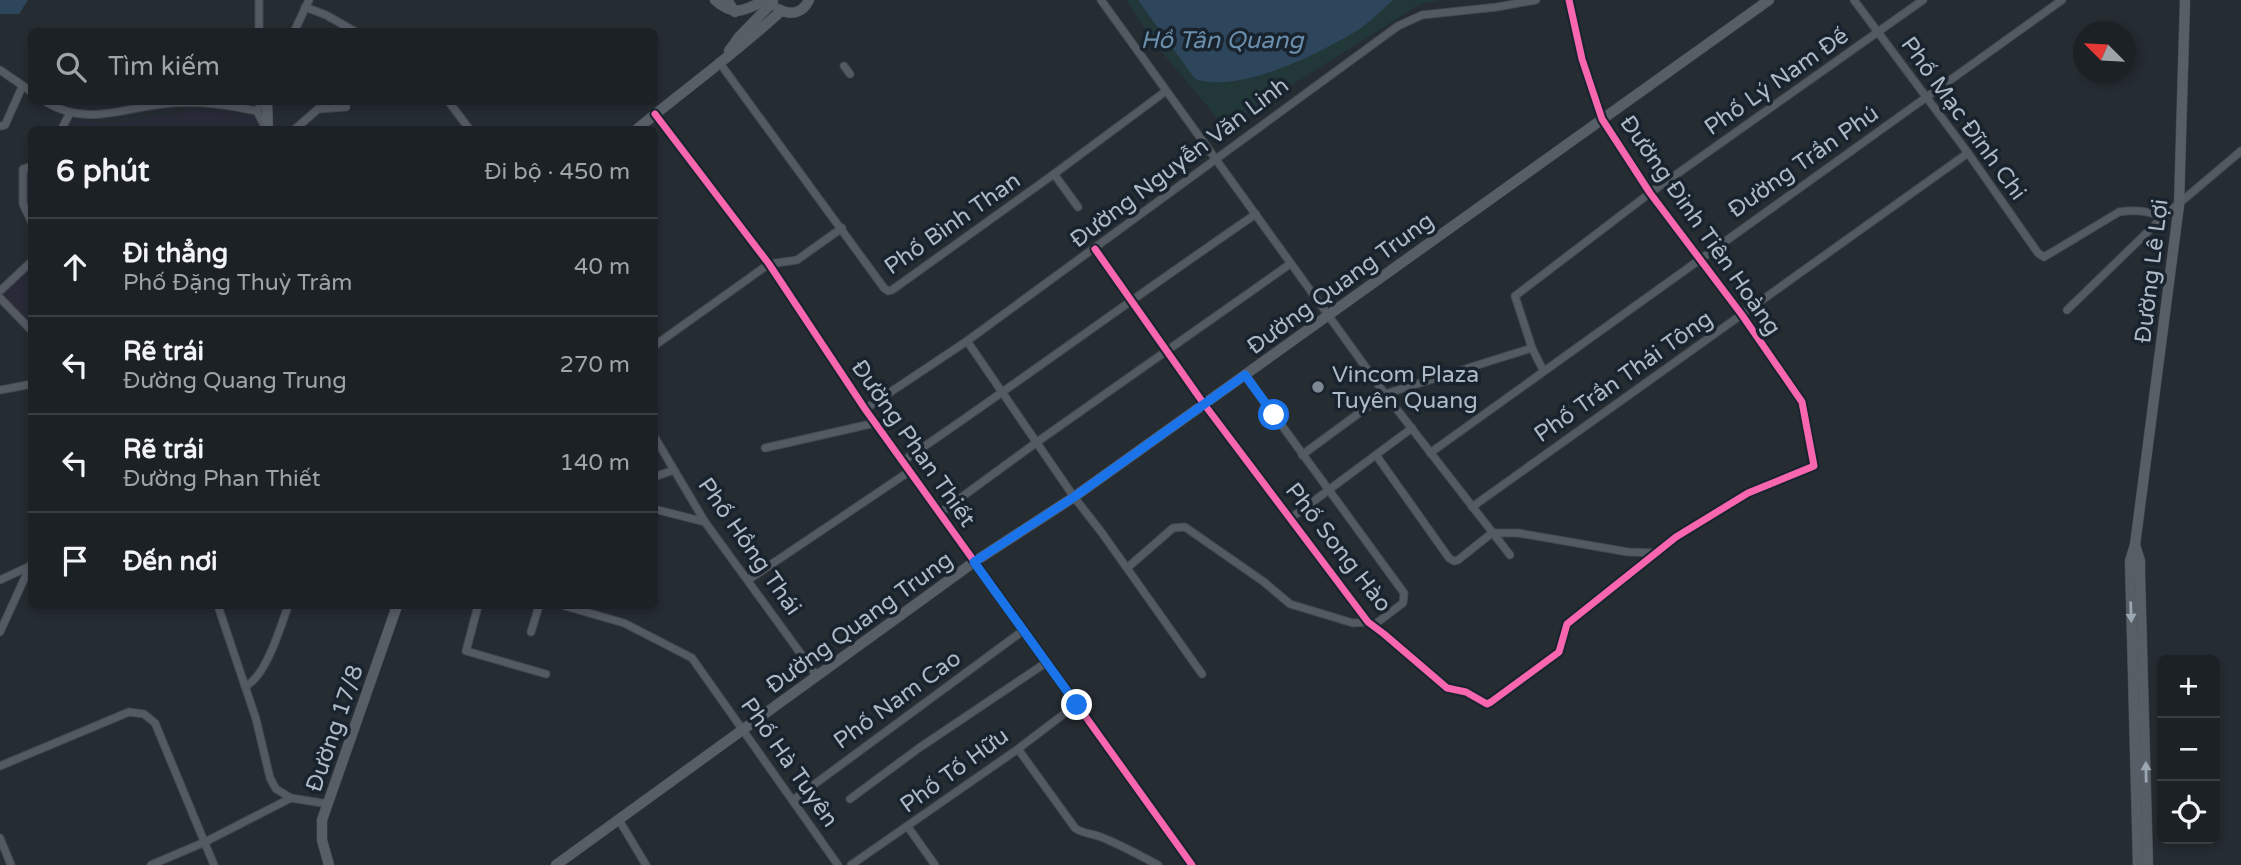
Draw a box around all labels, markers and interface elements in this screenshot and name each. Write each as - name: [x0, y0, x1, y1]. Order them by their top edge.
- north arrow: [2073, 21, 2136, 84]
- street label: Phố Lý Nam Đế: [1699, 22, 1854, 142]
- water label: Hồ Tân Quang: [1141, 26, 1305, 55]
- search box: [28, 28, 658, 105]
- street label: Phố Mạc Đĩnh Chi: [1894, 31, 2032, 206]
- icon: search: [52, 48, 90, 86]
- text: Tìm kiếm: [108, 51, 220, 82]
- street label: Đường Nguyễn Văn Linh: [1065, 71, 1294, 254]
- street label: Đường Trần Phú: [1723, 99, 1884, 224]
- street label: Đường Đinh Tiên Hoàng: [1614, 110, 1787, 341]
- text: 6 phút: [56, 153, 149, 190]
- text: Đi bộ · 450 m: [484, 158, 630, 186]
- street label: Phố Bình Than: [879, 167, 1026, 281]
- street label: Đường Lê Lợi: [2129, 197, 2175, 345]
- street label: Đường Quang Trung: [1242, 207, 1439, 361]
- text: Đi thẳng: [123, 238, 228, 269]
- icon: ahead: [56, 248, 94, 286]
- text: 40 m: [574, 253, 630, 281]
- text: Phố Đặng Thuỳ Trâm: [123, 269, 352, 297]
- street label: Phố Trần Thái Tông: [1529, 305, 1718, 449]
- text: Rẽ trái: [123, 336, 204, 367]
- icon: left: [56, 346, 94, 384]
- text: 270 m: [560, 351, 630, 379]
- street label: Đường Phan Thiết: [845, 355, 981, 533]
- place label: Vincom Plaza Tuyên Quang: [1332, 361, 1479, 415]
- text: Đường Quang Trung: [123, 367, 347, 395]
- marker: Vincom Plaza Tuyên Quang: [1310, 379, 1326, 395]
- route start: [1258, 399, 1289, 430]
- text: Rẽ trái: [123, 434, 204, 465]
- icon: left: [56, 444, 94, 482]
- text: 140 m: [560, 449, 630, 477]
- text: Đường Phan Thiết: [123, 465, 321, 493]
- street label: Phố Hồng Thái: [691, 472, 807, 621]
- street label: Phố Song Hào: [1279, 477, 1397, 618]
- icon: arrive: [56, 542, 94, 580]
- text: Đến nơi: [123, 546, 218, 577]
- street label: Đường Quang Trung: [761, 546, 958, 700]
- one-way arrow: [2126, 601, 2137, 623]
- street label: Phố Nam Cao: [828, 644, 967, 755]
- map controls: [2157, 655, 2220, 844]
- button: +: [2157, 655, 2220, 718]
- street label: Đường 17/8: [300, 661, 370, 795]
- route end: [1061, 689, 1092, 720]
- street label: Phố Hà Tuyên: [734, 693, 844, 833]
- button: −: [2157, 718, 2220, 781]
- street label: Phố Tố Hữu: [895, 722, 1014, 819]
- one-way arrow: [2141, 761, 2152, 783]
- button: locate: [2157, 781, 2220, 844]

